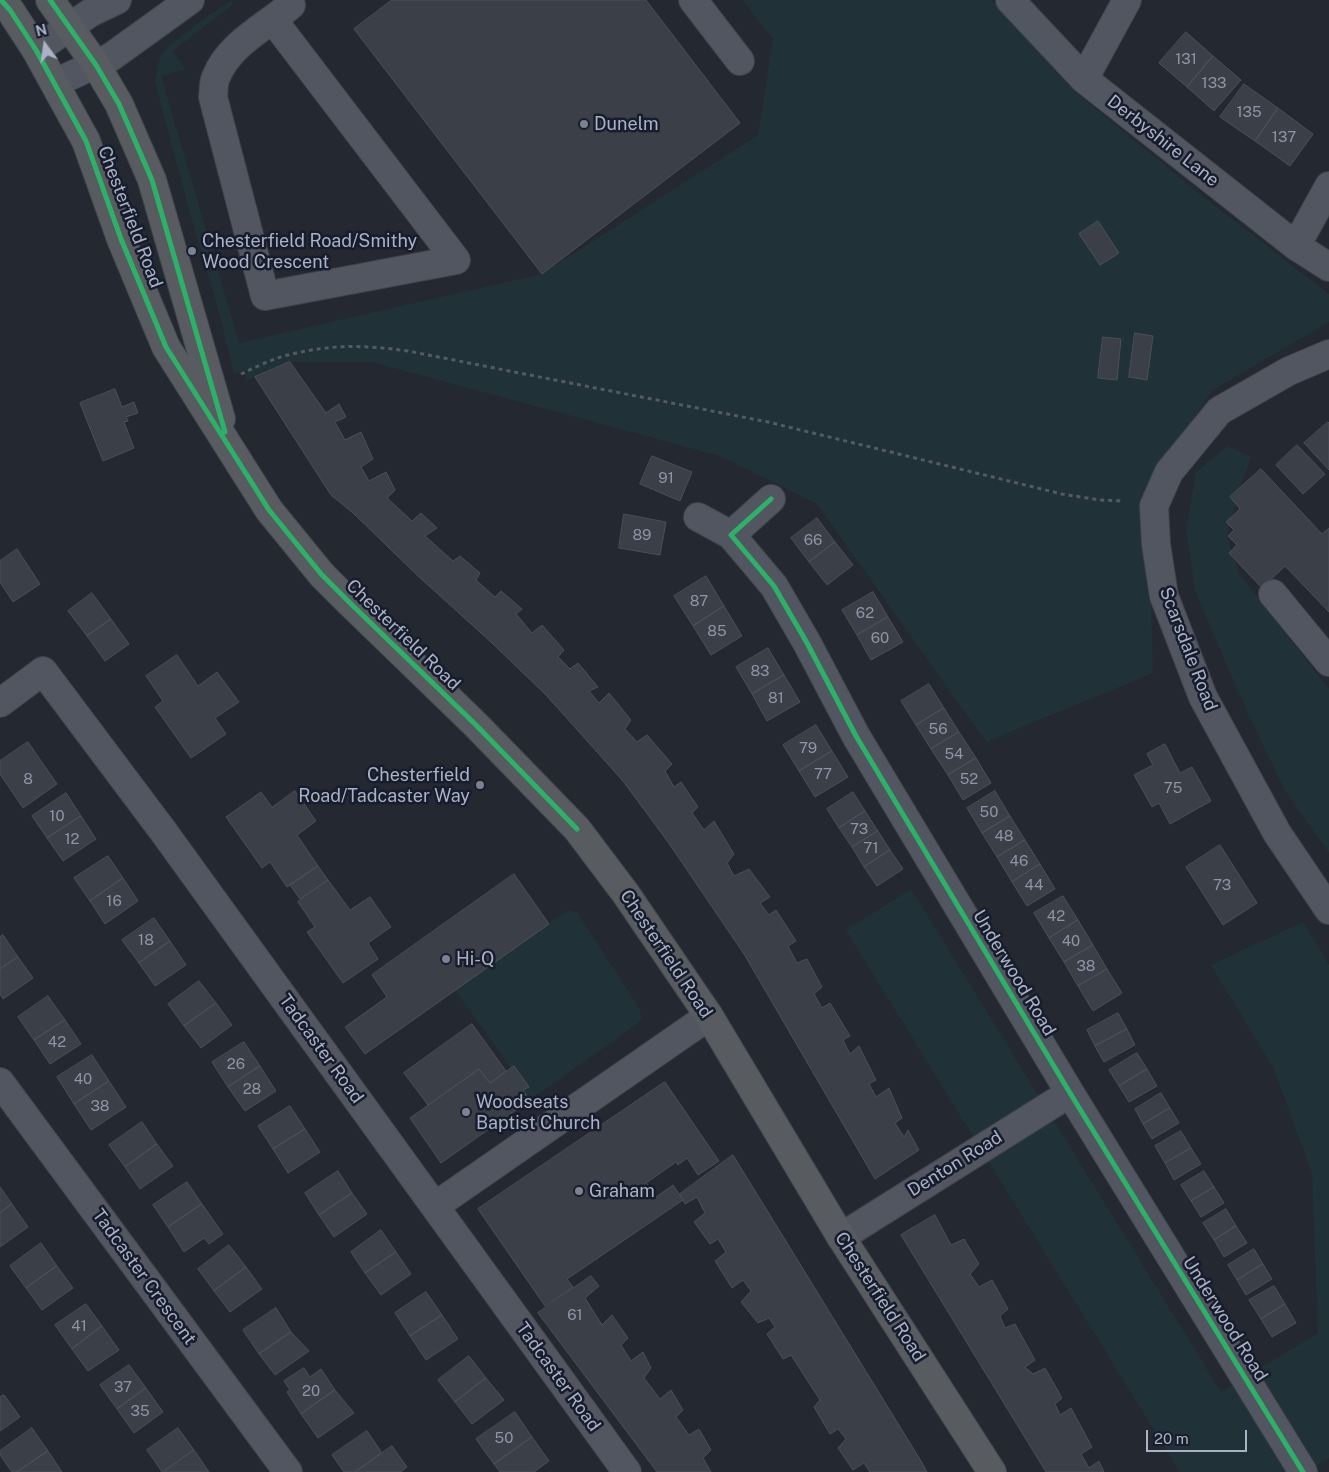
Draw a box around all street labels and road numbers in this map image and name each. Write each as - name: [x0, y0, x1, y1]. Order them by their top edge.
- street label: Derbyshire Lane: [1103, 91, 1223, 191]
- street label: Chesterfield Road: [93, 143, 167, 291]
- street label: Chesterfield Road: [342, 575, 464, 695]
- street label: Scarsdale Road: [1155, 584, 1221, 714]
- street label: Chesterfield Road: [615, 886, 717, 1022]
- street label: Underwood Road: [968, 906, 1060, 1040]
- street label: Tadcaster Road: [274, 990, 368, 1108]
- street label: Denton Road: [904, 1126, 1006, 1202]
- street label: Tadcaster Crescent: [87, 1205, 201, 1349]
- street label: Chesterfield Road: [830, 1228, 930, 1366]
- street label: Underwood Road: [1178, 1253, 1272, 1385]
- street label: Tadcaster Road: [511, 1318, 605, 1436]

